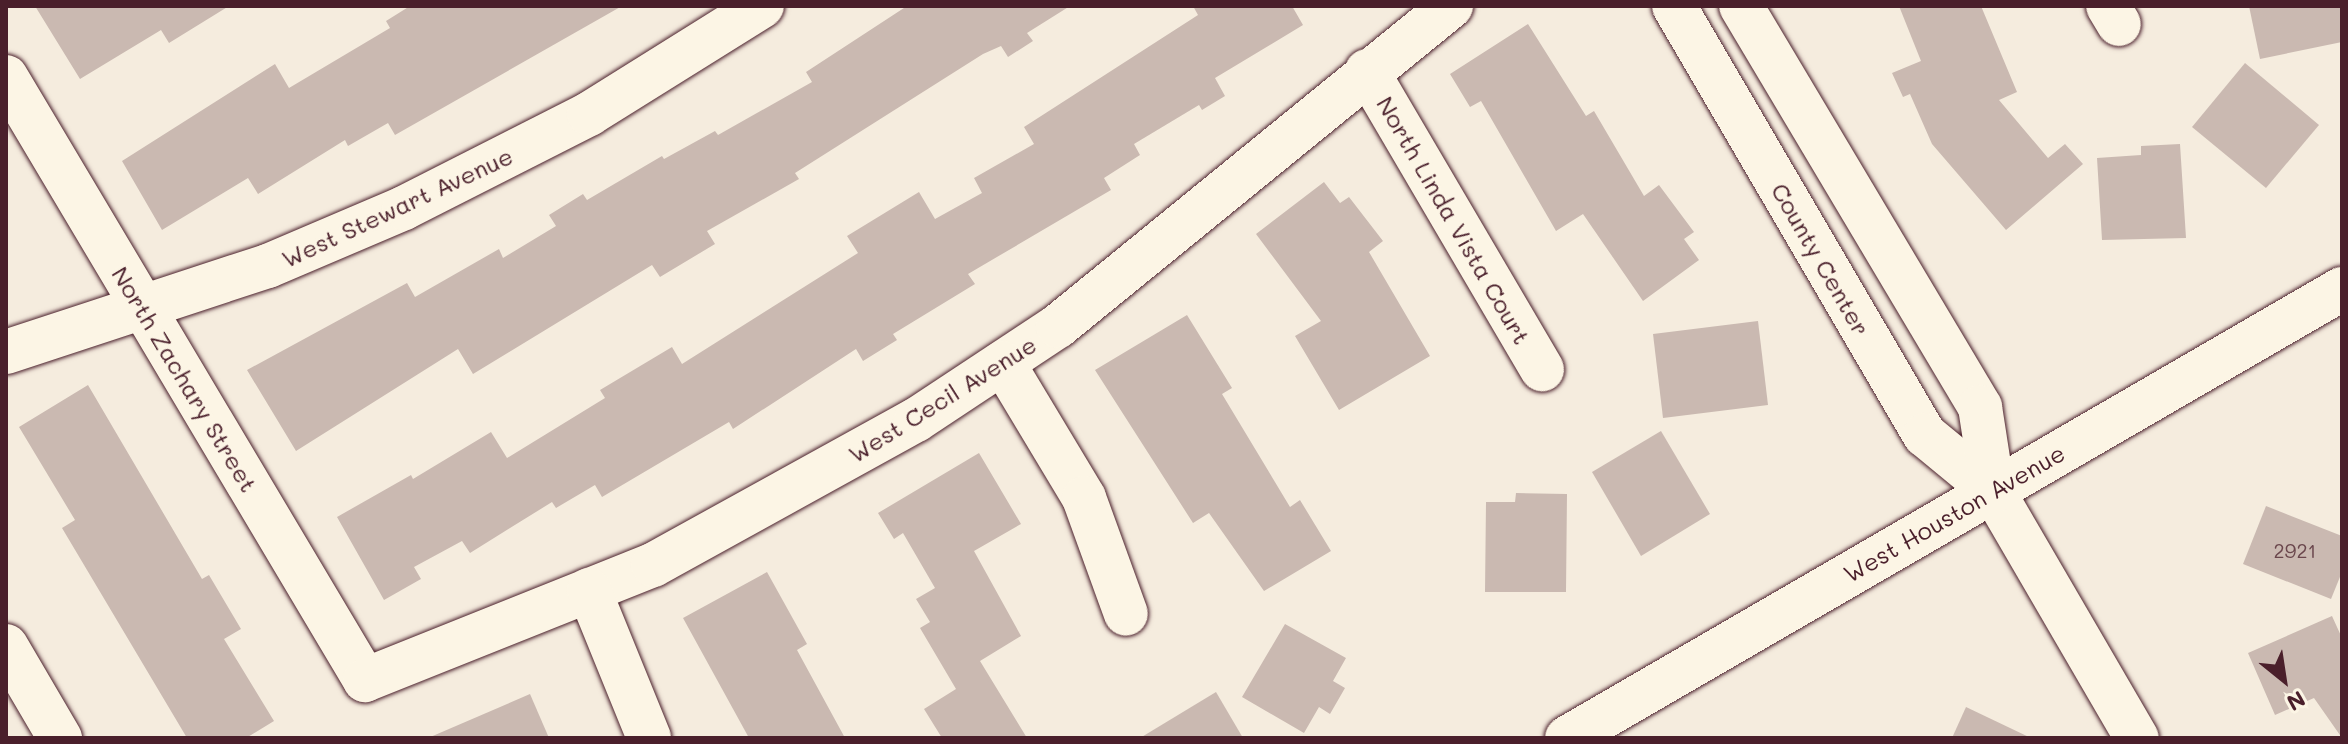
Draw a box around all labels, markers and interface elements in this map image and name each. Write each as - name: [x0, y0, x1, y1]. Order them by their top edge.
- street label: North Linda Vista Court: [1371, 91, 1537, 349]
- street label: West Stewart Avenue: [277, 141, 517, 273]
- street label: County Center: [1766, 178, 1876, 340]
- street label: North Zachary Street: [106, 261, 264, 497]
- street label: West Cecil Avenue: [843, 330, 1041, 468]
- street label: West Houston Avenue: [1838, 438, 2070, 588]
- house number: 2921: [2273, 538, 2317, 562]
- north arrow: [2244, 640, 2324, 720]
- text: N: [2282, 684, 2311, 718]

